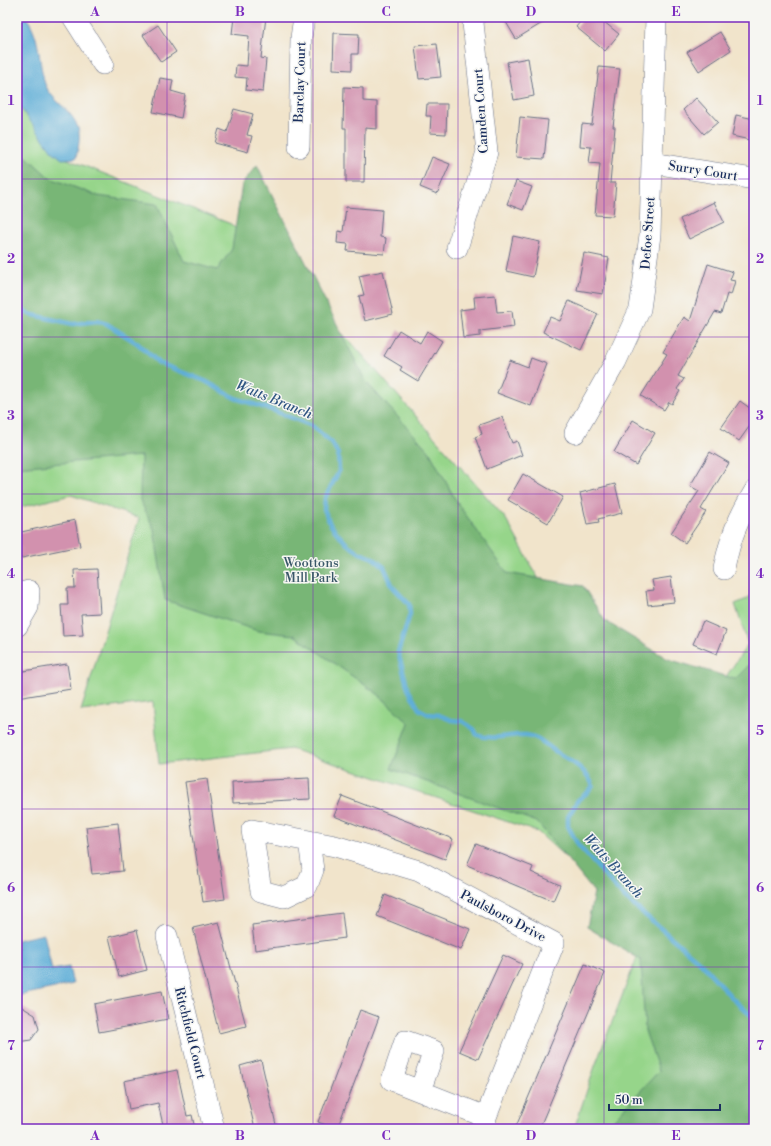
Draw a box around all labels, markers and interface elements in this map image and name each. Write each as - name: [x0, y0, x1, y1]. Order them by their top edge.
- text: A: [89, 4, 100, 20]
- text: B: [235, 4, 245, 20]
- text: C: [381, 4, 391, 20]
- text: D: [526, 4, 536, 20]
- text: E: [671, 4, 681, 20]
- street label: Barclay Court: [291, 41, 309, 124]
- street label: Camden Court: [470, 67, 492, 154]
- text: 1: [8, 93, 15, 109]
- text: 1: [757, 93, 764, 109]
- street label: Surry Court: [667, 158, 739, 184]
- street label: Defoe Street: [637, 196, 659, 270]
- text: 2: [7, 251, 15, 267]
- text: 2: [756, 251, 764, 267]
- water label: Watts Branch: [233, 377, 315, 424]
- text: 3: [7, 408, 15, 424]
- text: 3: [756, 408, 764, 424]
- park label: Woottons Mill Park: [282, 555, 339, 586]
- text: 4: [7, 566, 16, 582]
- text: 4: [756, 566, 765, 582]
- text: 5: [7, 723, 15, 739]
- text: 5: [756, 723, 764, 739]
- water label: Watts Branch: [579, 830, 647, 902]
- text: 6: [7, 880, 15, 896]
- text: 6: [756, 880, 764, 896]
- street label: Paulsboro Drive: [457, 887, 549, 946]
- street label: Ritchfield Court: [171, 985, 209, 1081]
- text: 7: [7, 1038, 15, 1054]
- text: 7: [756, 1038, 764, 1054]
- scale bar: [609, 1086, 720, 1112]
- text: 50 m: [615, 1093, 643, 1108]
- text: A: [89, 1128, 100, 1144]
- text: B: [235, 1128, 245, 1144]
- text: C: [381, 1128, 391, 1144]
- text: D: [526, 1128, 536, 1144]
- text: E: [671, 1128, 681, 1144]

